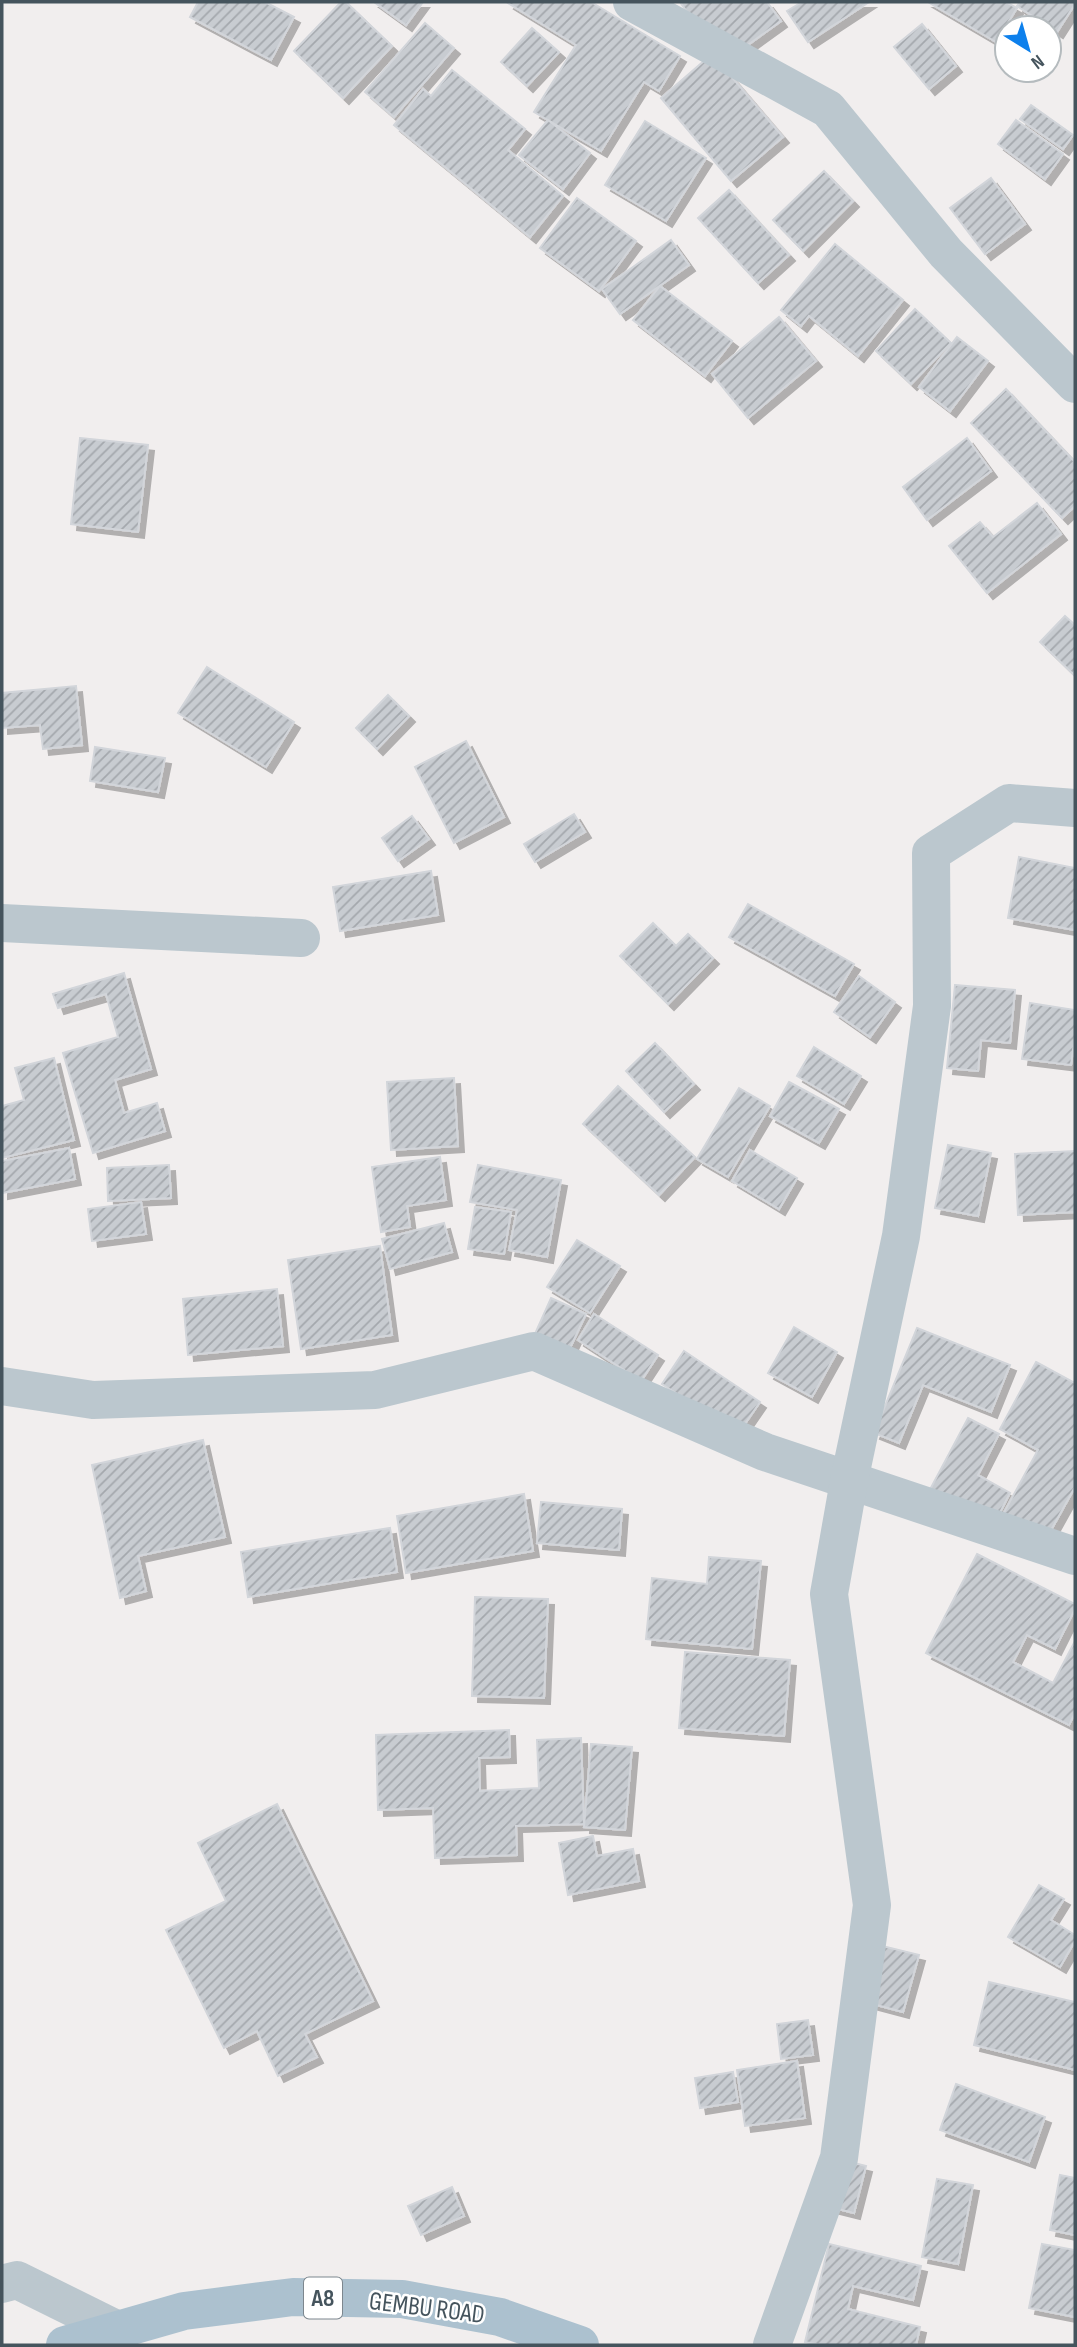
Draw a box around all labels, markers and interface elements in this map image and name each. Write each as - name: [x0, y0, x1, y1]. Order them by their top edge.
- north arrow: [993, 14, 1063, 84]
- text: N: [1026, 49, 1048, 74]
- road number: A8: [304, 2278, 342, 2318]
- street label: GEMBU ROAD: [367, 2286, 486, 2331]

